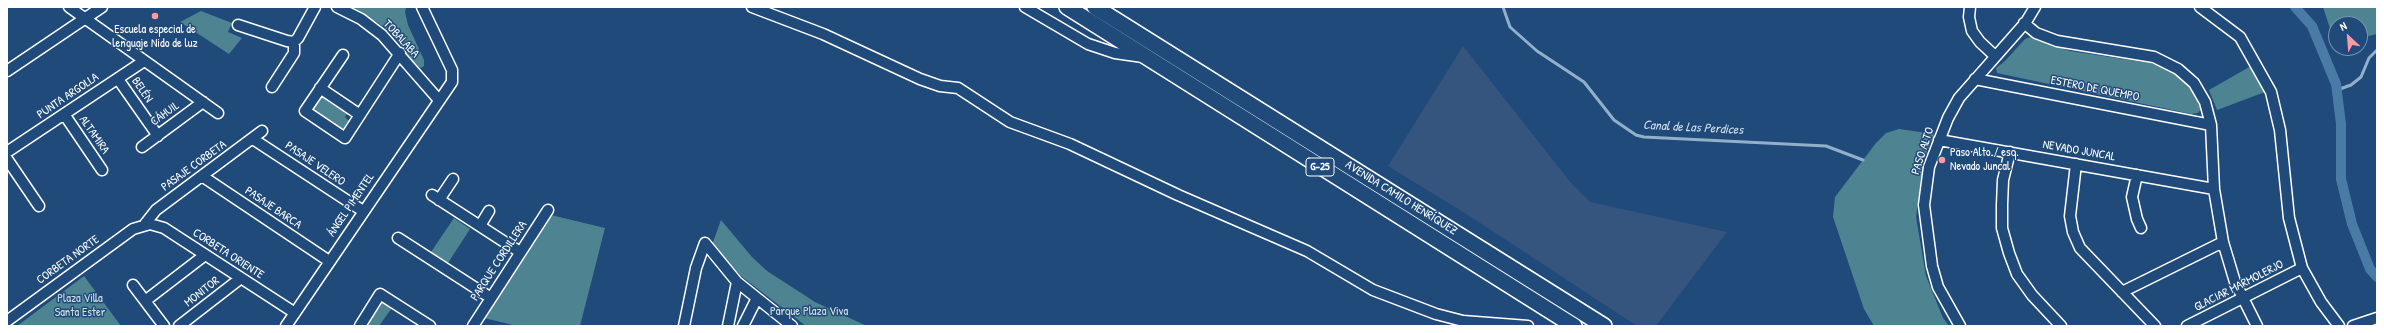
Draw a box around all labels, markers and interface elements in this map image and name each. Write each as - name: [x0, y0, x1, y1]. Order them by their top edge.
- marker: Escuela especial de lenguaje Nido de luz: [150, 11, 160, 21]
- north arrow: [2328, 16, 2368, 56]
- street label: TOBALABA: [380, 17, 422, 61]
- text: N: [2337, 19, 2349, 34]
- place label: Escuela especial de lenguaje Nido de luz: [112, 23, 198, 51]
- street label: PUNTA ARGOLLA: [34, 70, 102, 122]
- street label: ESTERO DE QUEMPO: [2050, 73, 2140, 105]
- street label: BELÉN: [128, 75, 156, 105]
- street label: CÁHUIL: [148, 99, 182, 129]
- street label: ALTAMIRA: [76, 113, 112, 157]
- water label: Canal de Las Perdices: [1642, 118, 1744, 138]
- street label: PASO ALTO: [1909, 125, 1937, 177]
- street label: PASAJE CORBETA: [159, 138, 229, 194]
- street label: NEVADO JUNCAL: [2041, 138, 2117, 164]
- street label: PASAJE VELERO: [282, 139, 348, 189]
- place label: Paso Alto / esq. Nevado Juncal: [1950, 146, 2019, 174]
- marker: Paso Alto / esq. Nevado Juncal: [1937, 155, 1947, 165]
- road number: G-25: [1306, 158, 1334, 176]
- street label: AVENIDA CAMILO HENRÍQUEZ: [1342, 158, 1460, 238]
- street label: ÁNGEL PIMENTEL: [325, 171, 377, 239]
- street label: PASAJE BARCA: [242, 184, 304, 232]
- street label: PARQUE CORDILLERA: [468, 218, 530, 304]
- street label: CORBETA ORIENTE: [190, 226, 266, 282]
- street label: CORBETA NORTE: [34, 233, 102, 287]
- street label: GLACIAR MARMOLERJO: [2192, 257, 2286, 315]
- street label: MONITOR: [182, 274, 222, 310]
- park label: Plaza Villa Santa Ester: [55, 292, 105, 320]
- park label: Parque Plaza Viva: [770, 305, 848, 319]

